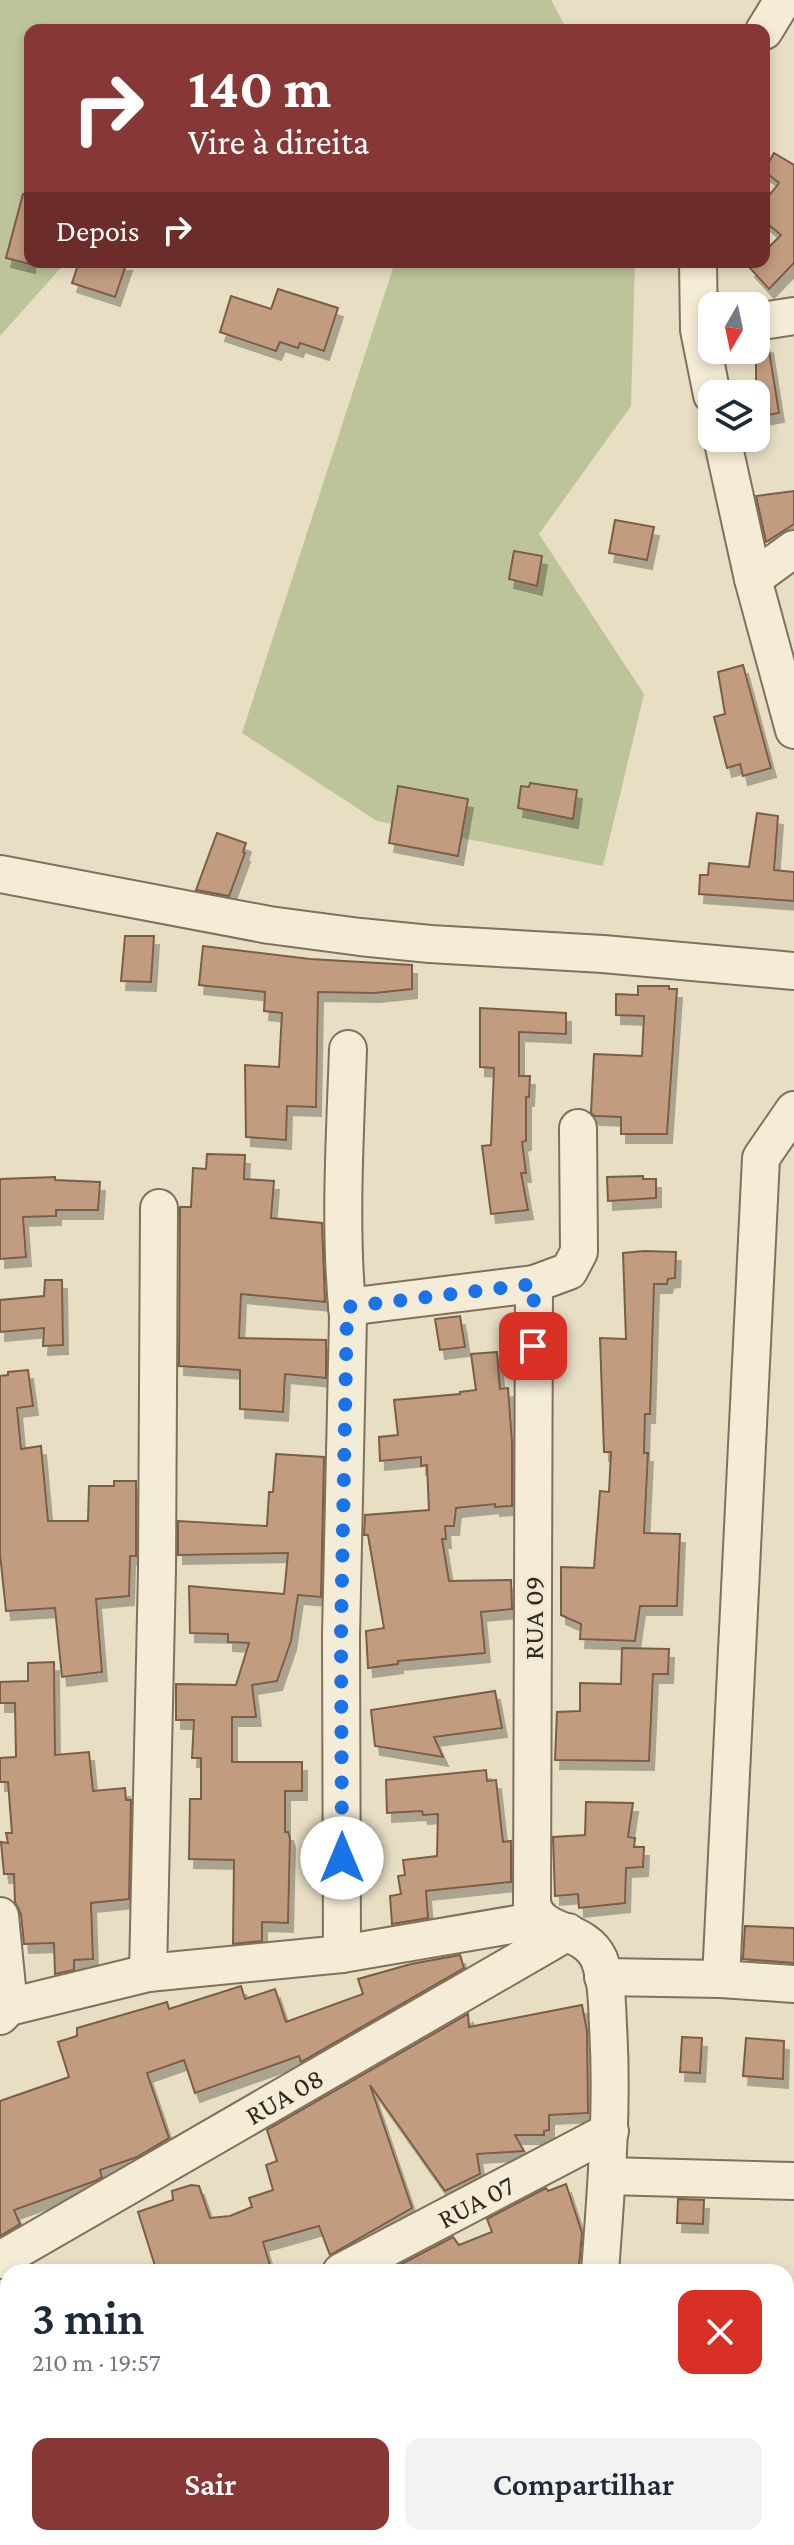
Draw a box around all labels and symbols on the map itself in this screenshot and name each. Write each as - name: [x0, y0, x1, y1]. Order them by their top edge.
- north arrow: [698, 292, 770, 364]
- pin: [499, 1312, 567, 1380]
- street label: RUA 09: [518, 1576, 549, 1660]
- position arrow: [300, 1816, 384, 1900]
- street label: RUA 08: [240, 2062, 329, 2131]
- street label: RUA 07: [432, 2169, 519, 2235]

